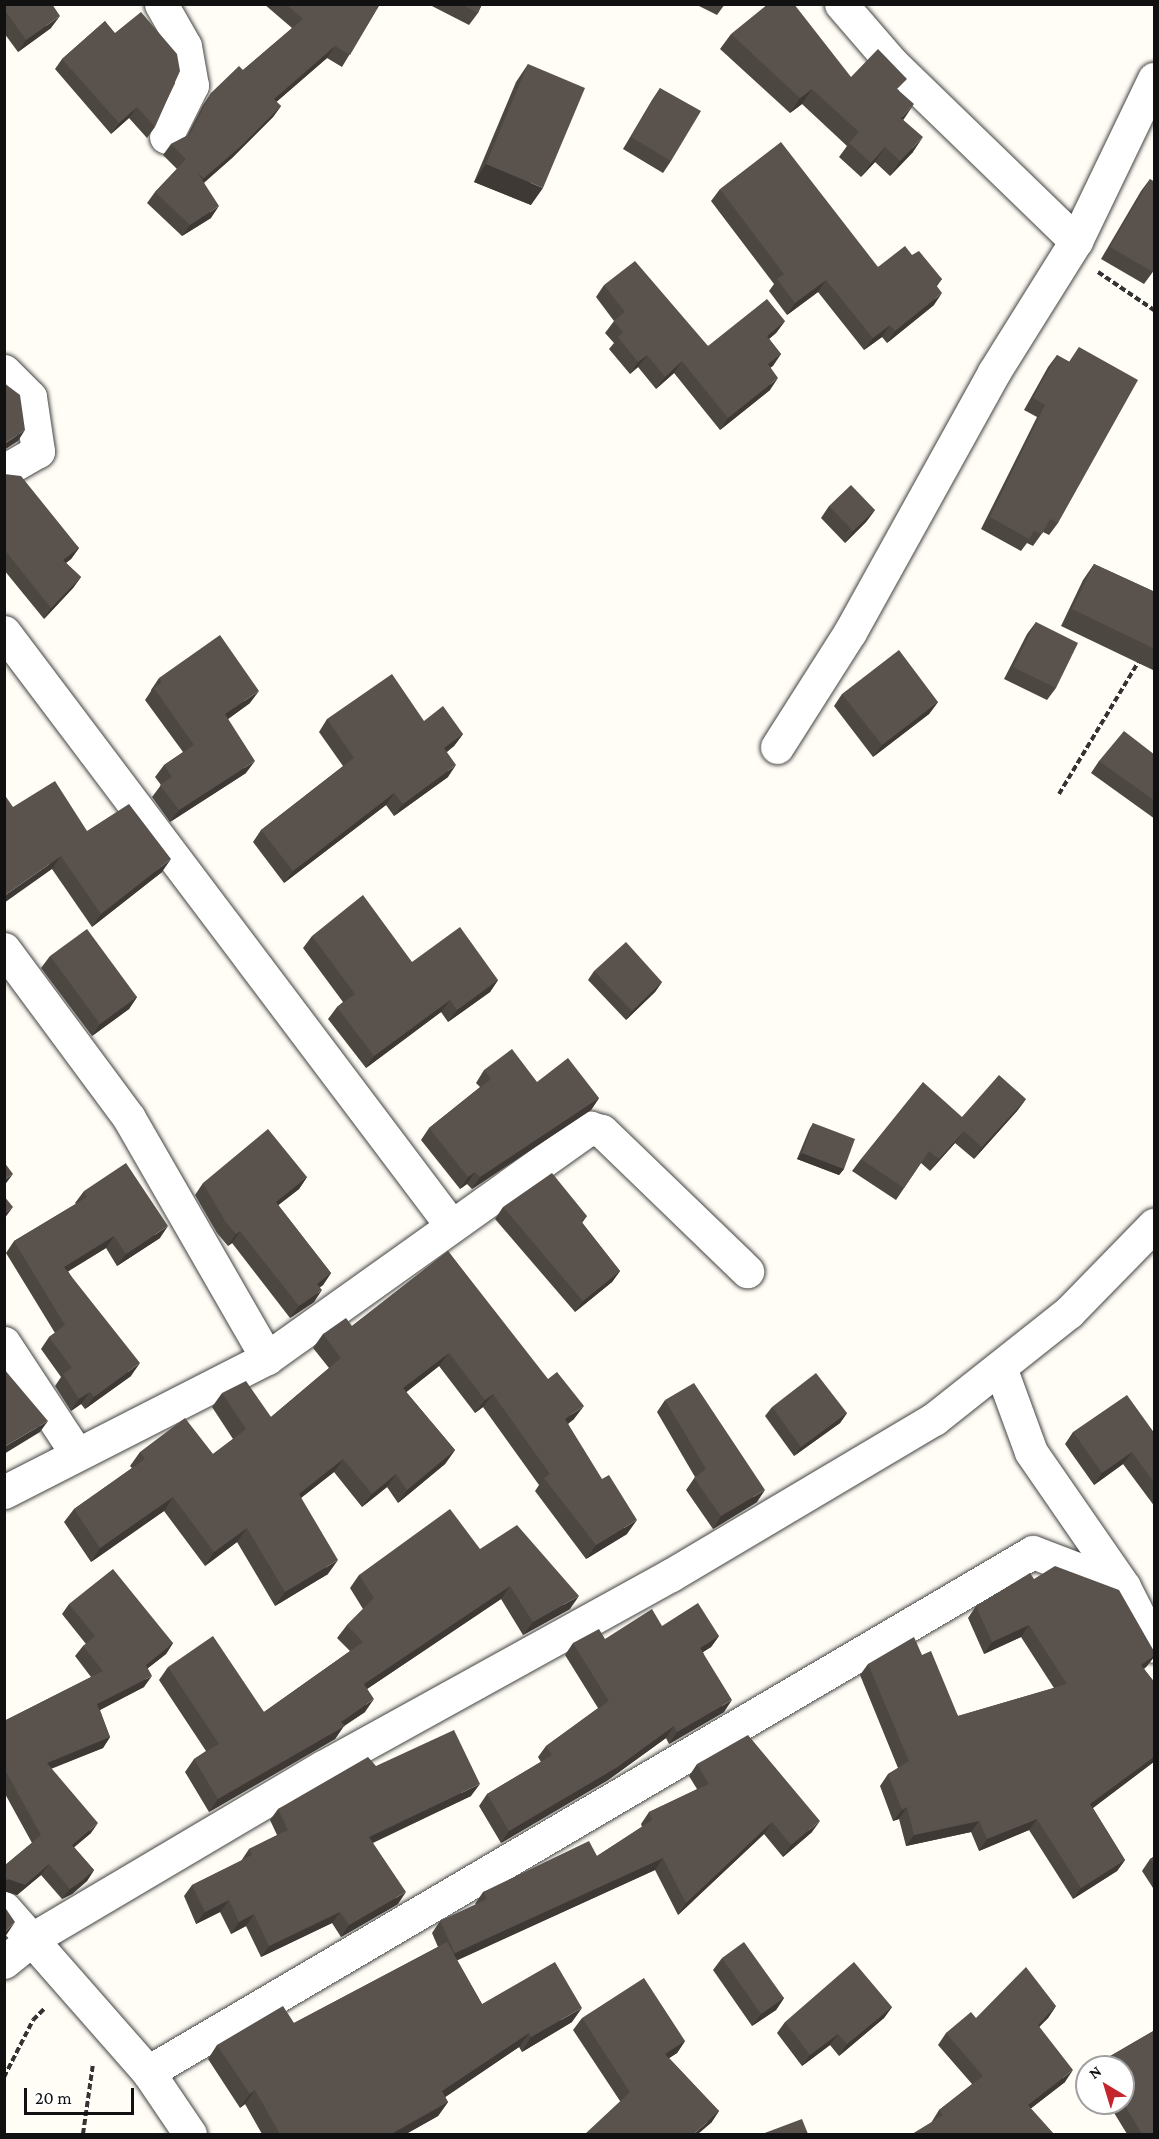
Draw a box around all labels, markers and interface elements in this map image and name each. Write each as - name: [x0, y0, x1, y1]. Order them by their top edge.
- north arrow: [1075, 2055, 1135, 2115]
- text: N: [1085, 2062, 1104, 2082]
- scale bar: [27, 2076, 136, 2114]
- text: 20 m: [35, 2088, 72, 2108]

